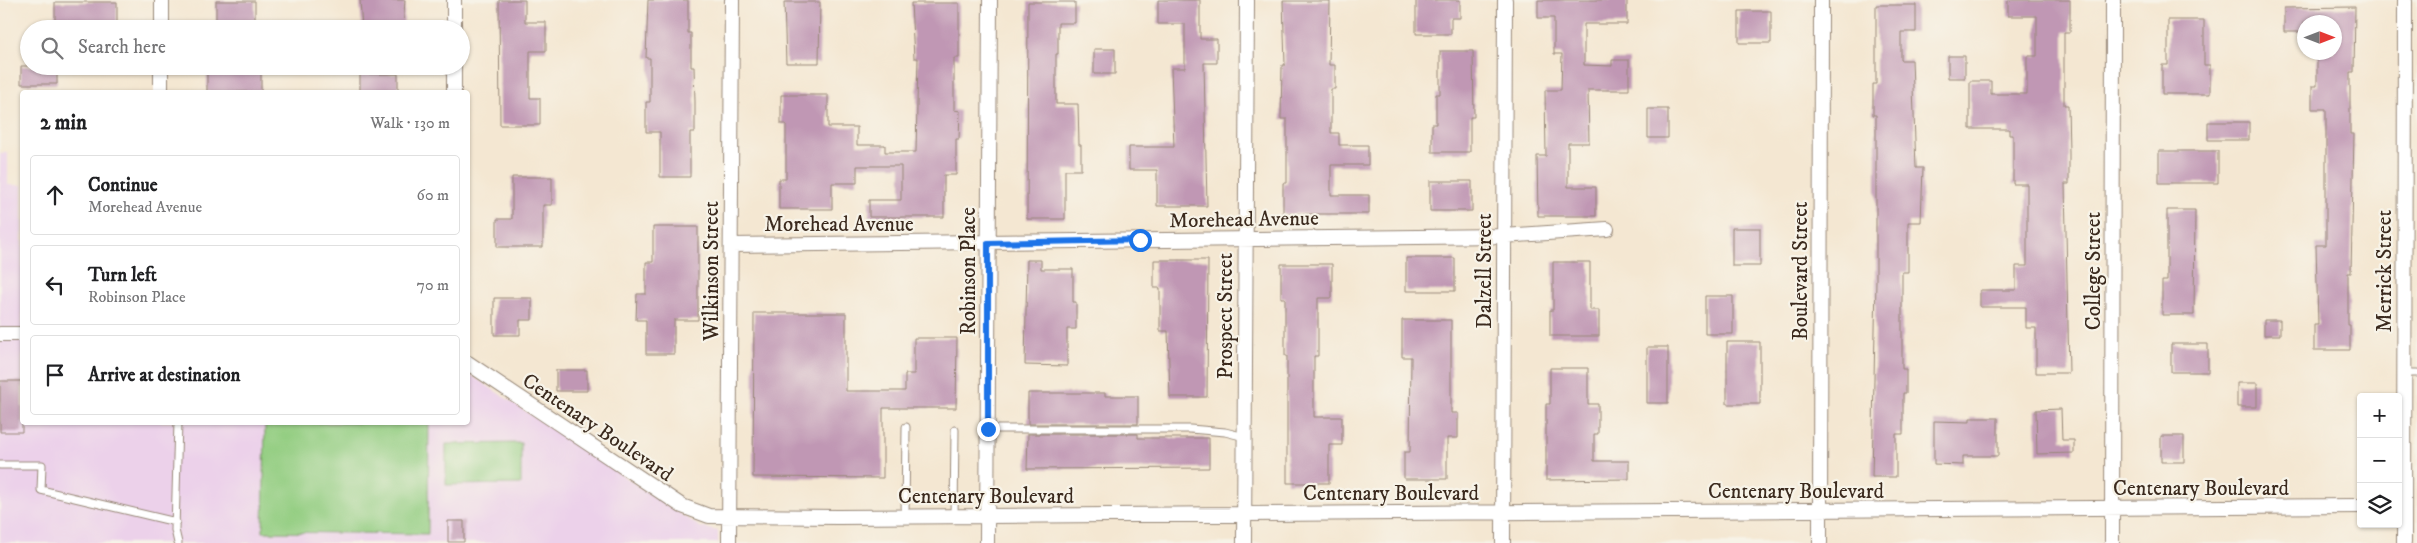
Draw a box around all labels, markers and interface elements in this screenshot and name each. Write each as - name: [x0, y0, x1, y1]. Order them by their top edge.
- north arrow: [2297, 15, 2342, 60]
- search box: [20, 20, 470, 75]
- icon: search: [38, 34, 66, 62]
- text: Search here: [78, 36, 166, 59]
- text: 2 min: [40, 110, 87, 136]
- text: Walk · 130 m: [370, 113, 450, 133]
- text: Continue: [88, 174, 158, 197]
- icon: ahead: [41, 181, 69, 209]
- text: 60 m: [417, 185, 449, 205]
- text: Morehead Avenue: [88, 197, 202, 217]
- street label: Wilkinson Street: [699, 201, 725, 342]
- street label: Boulevard Street: [1788, 201, 1814, 341]
- street label: Morehead Avenue: [1169, 206, 1319, 234]
- street label: Robinson Place: [956, 207, 982, 335]
- street label: Merrick Street: [2372, 210, 2398, 332]
- street label: Morehead Avenue: [764, 212, 914, 238]
- street label: College Street: [2081, 212, 2107, 330]
- street label: Dalzell Street: [1472, 213, 1498, 329]
- route start: [1129, 229, 1152, 252]
- street label: Prospect Street: [1213, 253, 1239, 379]
- text: Turn left: [88, 264, 157, 287]
- icon: left: [41, 271, 69, 299]
- text: 70 m: [417, 275, 449, 295]
- text: Robinson Place: [88, 287, 186, 307]
- icon: arrive: [41, 361, 69, 389]
- text: Arrive at destination: [88, 364, 240, 387]
- street label: Centenary Boulevard: [517, 368, 678, 488]
- map controls: [2357, 393, 2402, 528]
- button: +: [2357, 393, 2402, 438]
- route end: [977, 418, 1000, 441]
- button: −: [2357, 438, 2402, 483]
- street label: Centenary Boulevard: [2113, 476, 2290, 502]
- street label: Centenary Boulevard: [1708, 479, 1885, 505]
- street label: Centenary Boulevard: [1303, 481, 1480, 507]
- button: layers: [2357, 483, 2402, 528]
- street label: Centenary Boulevard: [898, 484, 1075, 510]

